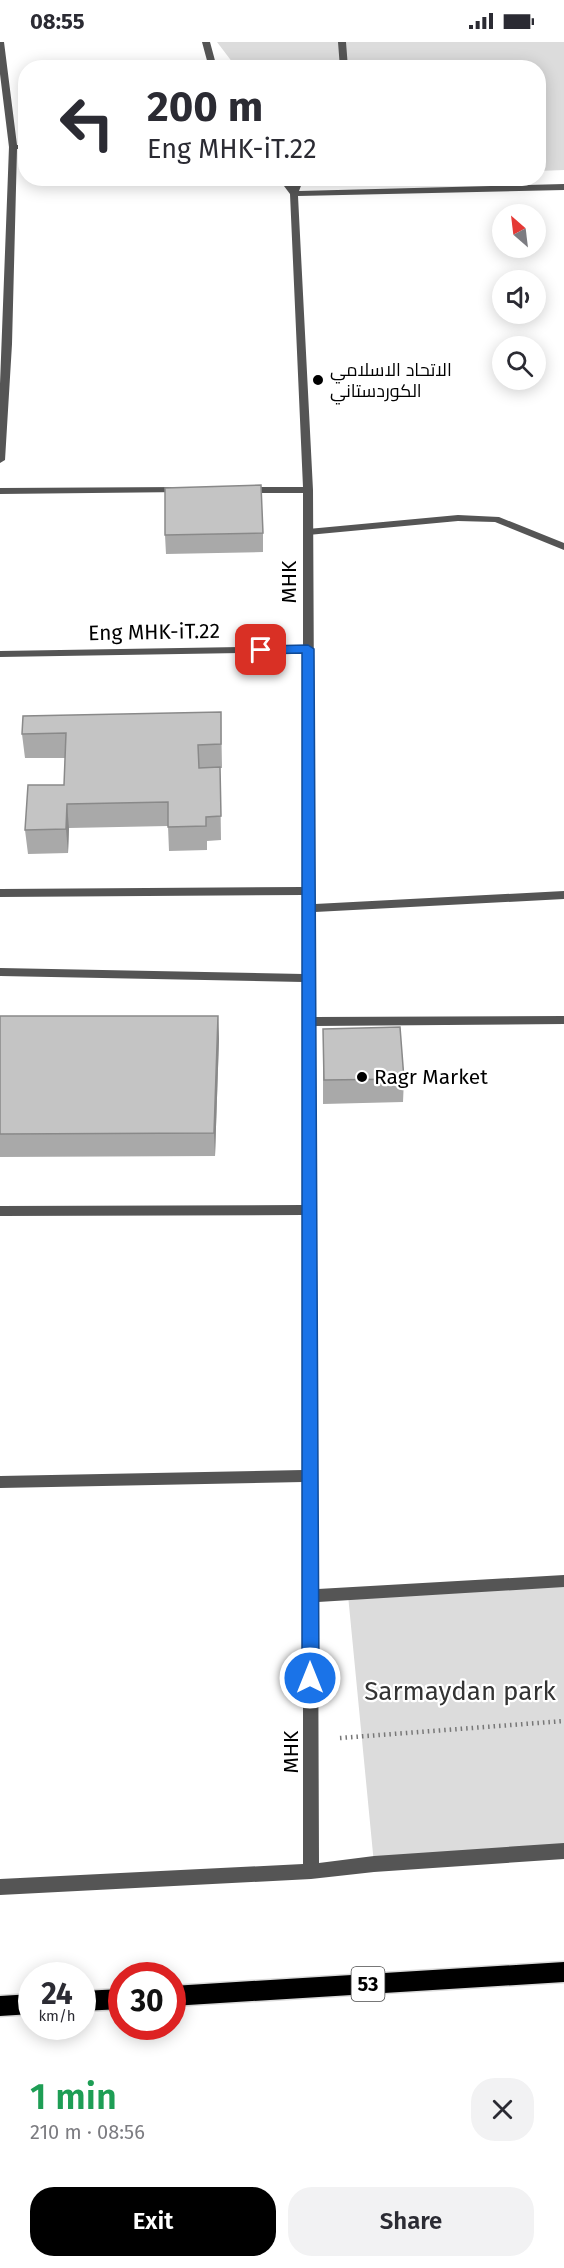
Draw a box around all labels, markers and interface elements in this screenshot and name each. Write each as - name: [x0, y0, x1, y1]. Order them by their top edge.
- text: 08:55: [30, 8, 85, 35]
- text: 200 m: [147, 82, 263, 132]
- icon: left: [48, 84, 126, 162]
- text: Eng MHK-iT.22: [147, 133, 317, 165]
- north arrow: [492, 204, 546, 258]
- map controls: [492, 204, 546, 390]
- button: sound: [492, 270, 546, 324]
- button: search: [492, 336, 546, 390]
- place label: الاتحاد الاسلامي الكوردستاني: [330, 359, 452, 405]
- marker: الاتحاد الاسلامي الكوردستاني: [311, 373, 325, 387]
- street label: MHK: [276, 560, 302, 604]
- street label: Eng MHK-iT.22: [88, 618, 220, 646]
- pin: [235, 624, 286, 675]
- icon: arrive: [244, 633, 277, 666]
- place label: Ragr Market: [374, 1064, 488, 1090]
- marker: Ragr Market: [355, 1070, 369, 1084]
- position arrow: [278, 1646, 342, 1710]
- park label: Sarmaydan park: [364, 1676, 556, 1707]
- street label: MHK: [278, 1730, 304, 1774]
- speed limit sign: 30: [108, 1962, 186, 2040]
- road number: 53: [352, 1967, 385, 2001]
- text: 24: [41, 1976, 73, 2012]
- text: km/h: [38, 2007, 76, 2025]
- text: 1 min: [30, 2075, 117, 2119]
- button: close: [471, 2078, 534, 2141]
- text: 210 m · 08:56: [30, 2120, 145, 2144]
- button: Exit: [30, 2187, 276, 2256]
- button: Share: [288, 2187, 534, 2256]

